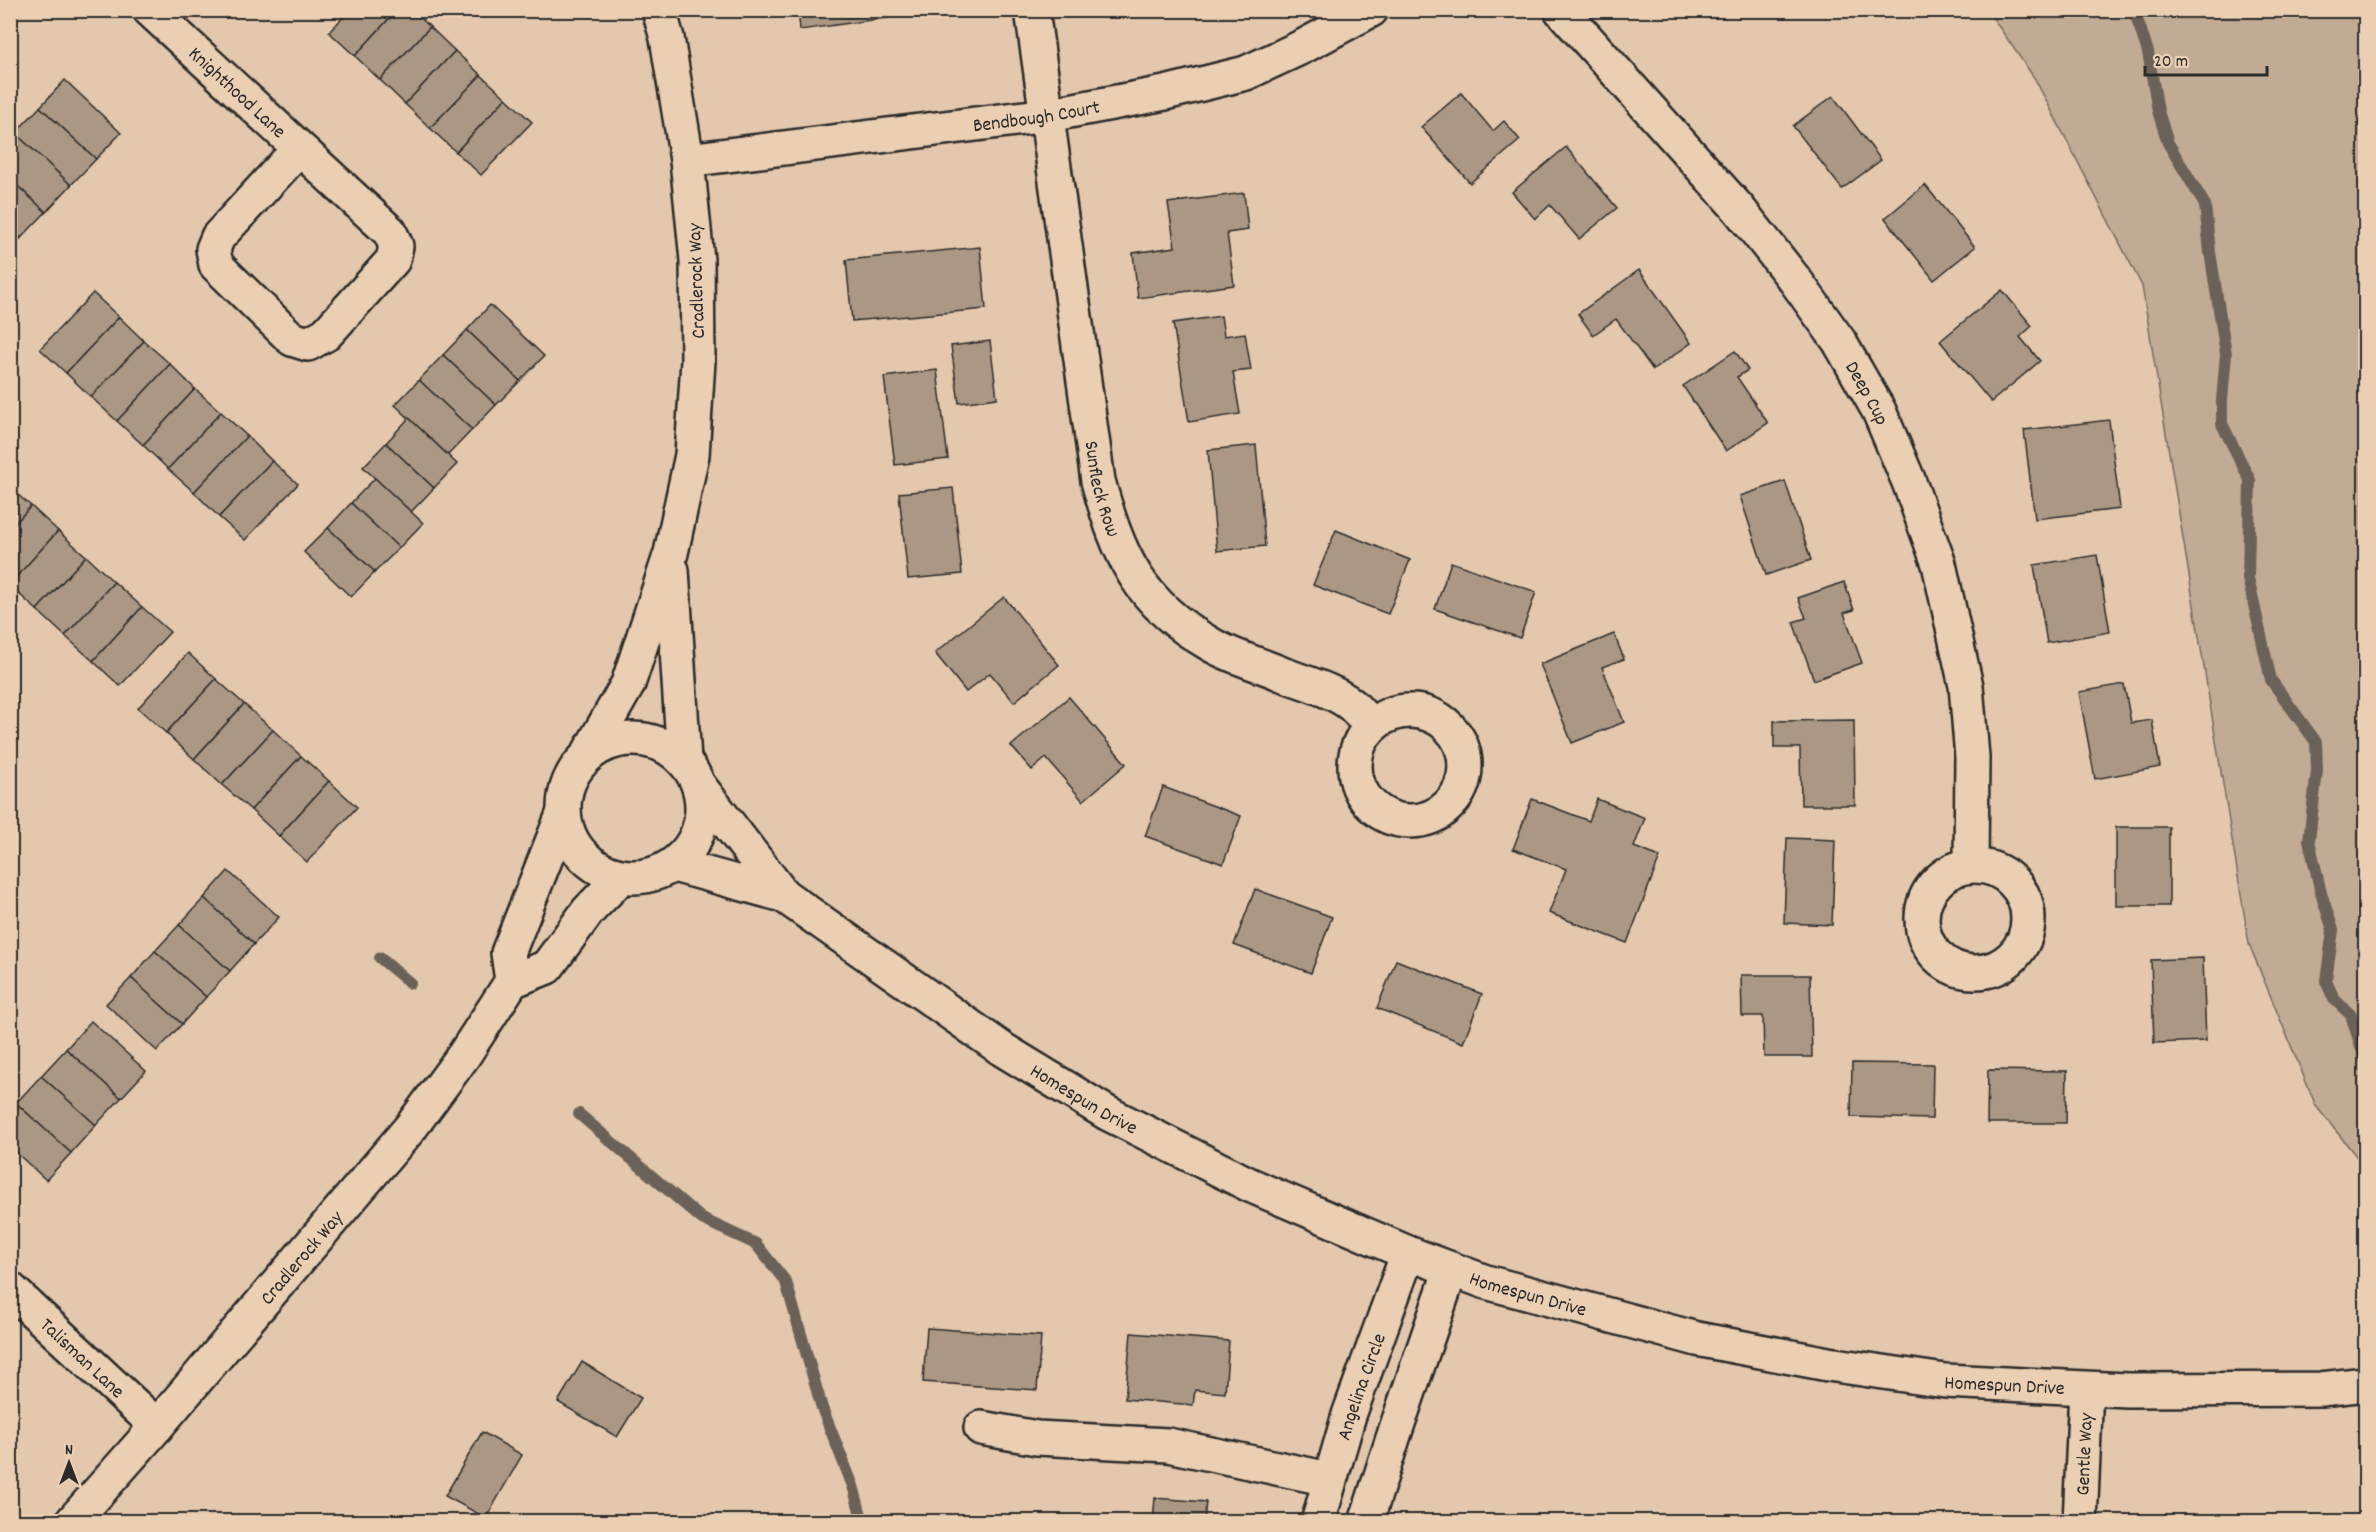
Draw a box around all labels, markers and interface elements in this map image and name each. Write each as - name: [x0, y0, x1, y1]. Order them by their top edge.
- scale bar: [2145, 39, 2266, 77]
- street label: Knighthood Lane: [181, 41, 291, 146]
- text: 20 m: [2154, 50, 2188, 75]
- street label: Bendbough Court: [971, 95, 1102, 141]
- street label: Cradlerock Way: [682, 222, 714, 339]
- street label: Deep Cup: [1836, 357, 1894, 430]
- street label: Sunfleck Row: [1076, 439, 1126, 542]
- street label: Homespun Drive: [1024, 1058, 1142, 1143]
- street label: Cradlerock Way: [255, 1205, 352, 1312]
- street label: Homespun Drive: [1465, 1266, 1589, 1326]
- street label: Talisman Lane: [32, 1313, 130, 1406]
- street label: Angelina Circle: [1331, 1330, 1395, 1444]
- street label: Homespun Drive: [1944, 1370, 2065, 1404]
- street label: Gentle Way: [2070, 1411, 2102, 1496]
- north arrow: [39, 1433, 99, 1493]
- text: N: [65, 1439, 73, 1462]

